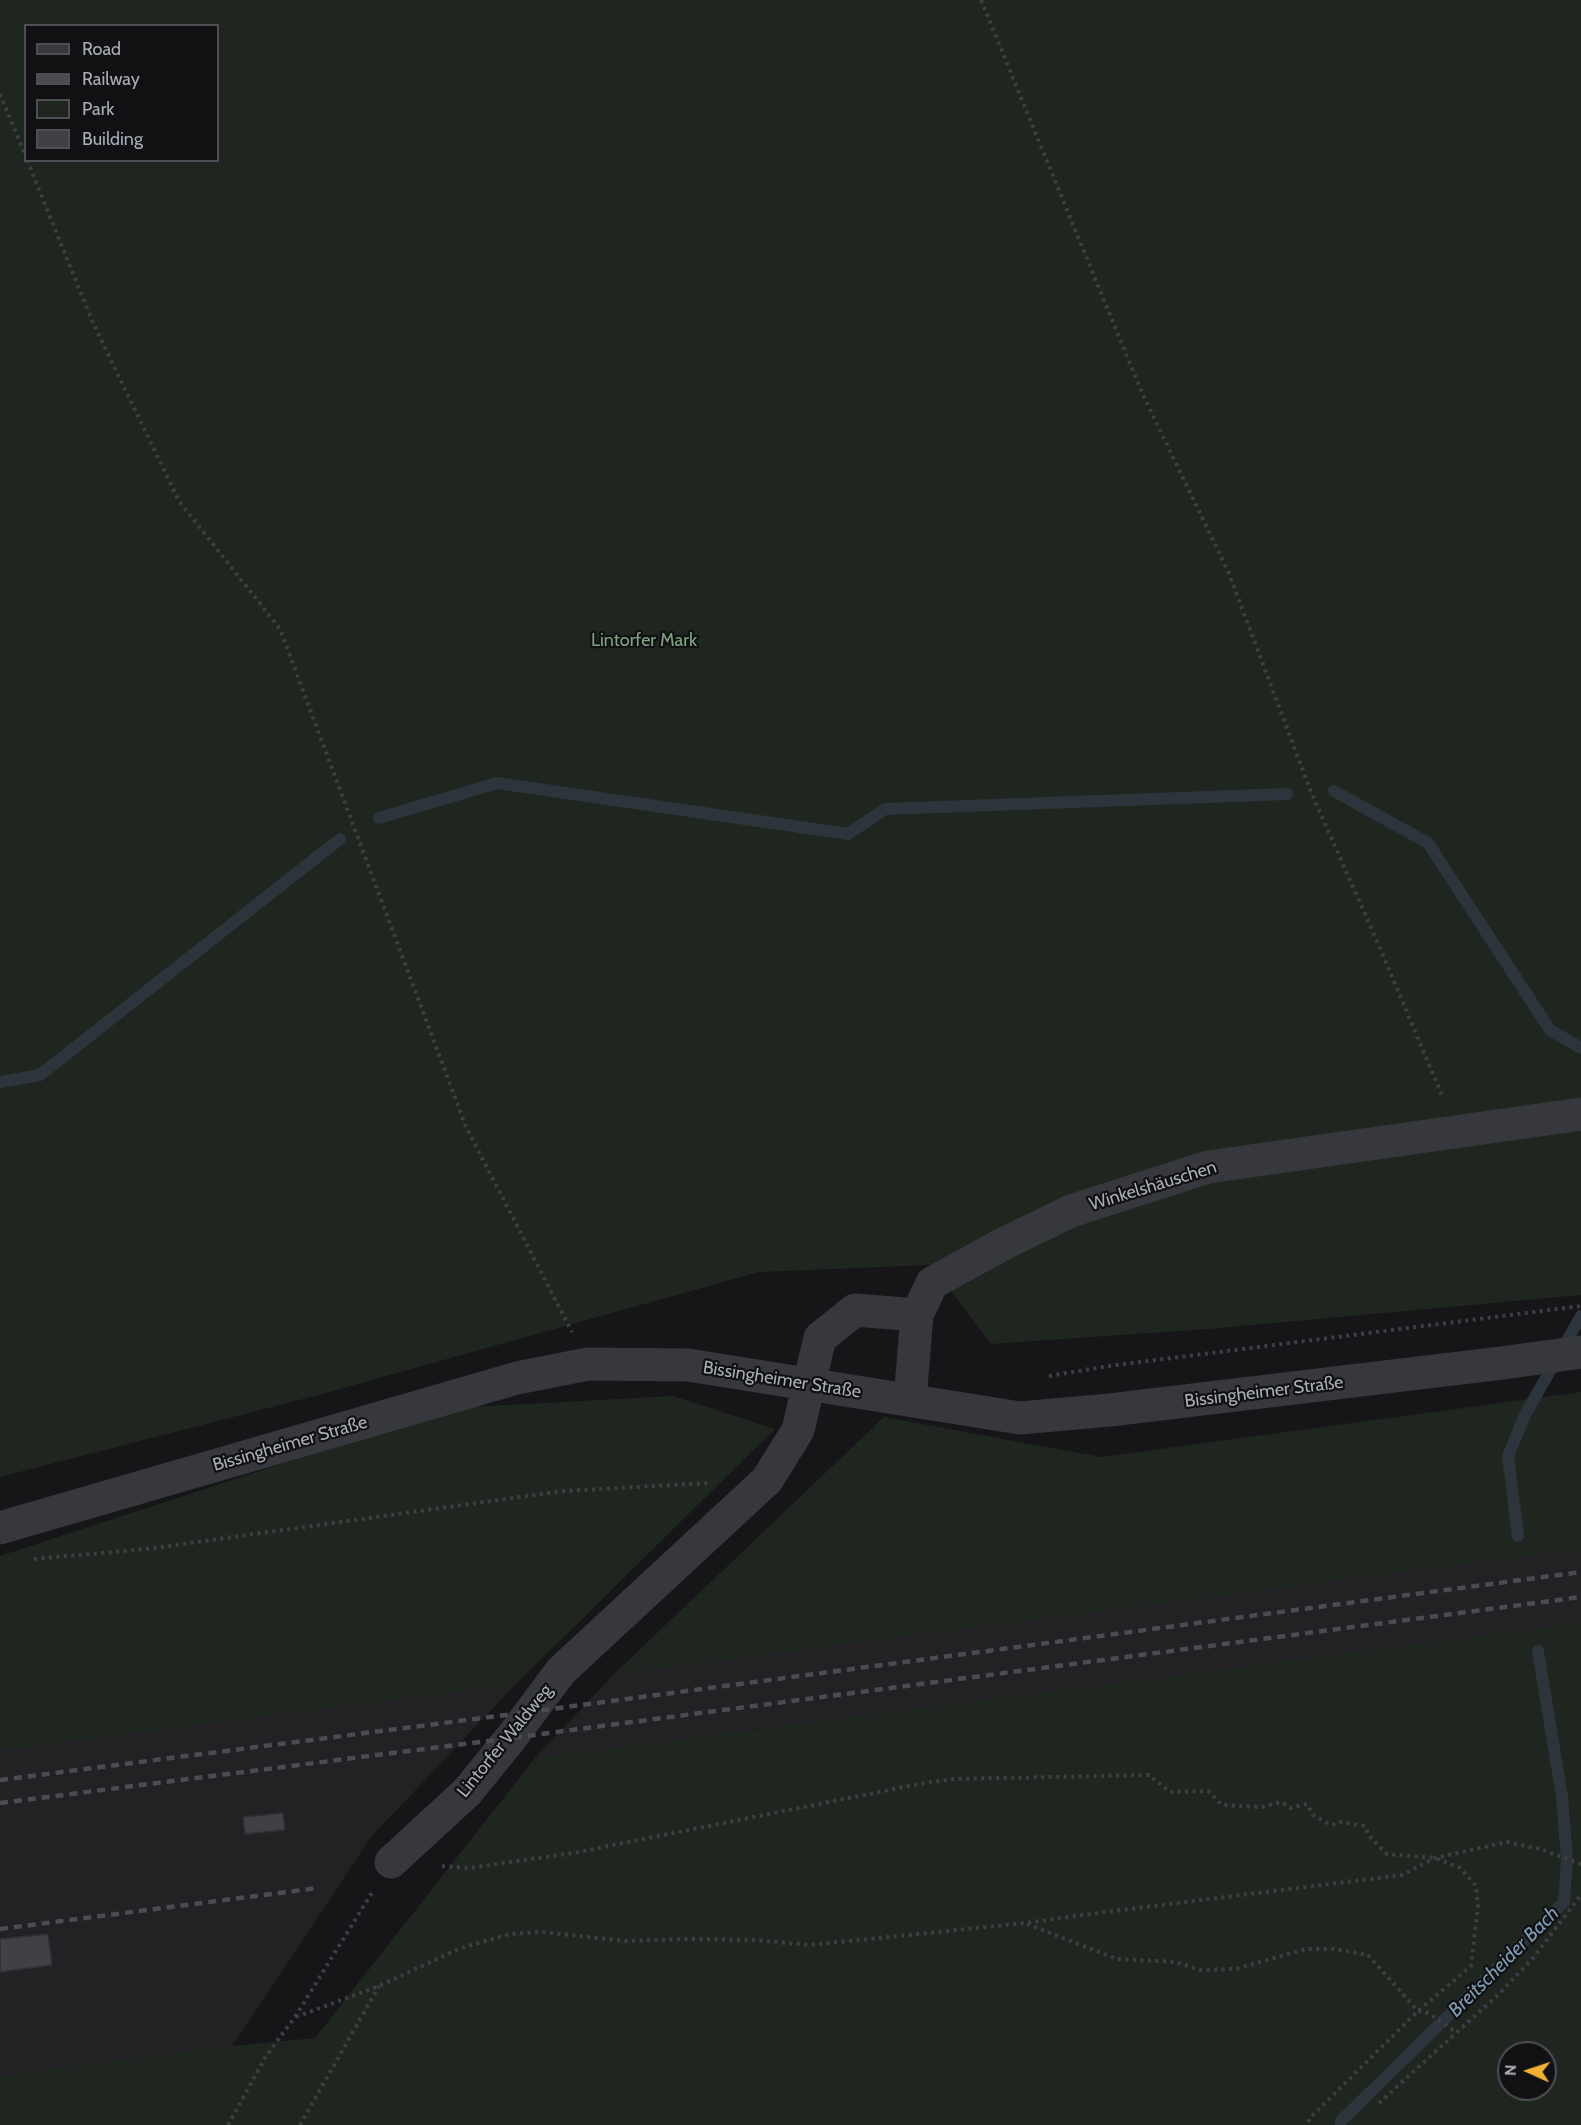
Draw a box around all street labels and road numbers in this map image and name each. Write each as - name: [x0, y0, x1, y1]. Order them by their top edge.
- street label: Winkelshäuschen: [1087, 1156, 1219, 1216]
- street label: Bissingheimer Straße: [701, 1357, 863, 1403]
- street label: Bissingheimer Straße: [1183, 1372, 1345, 1412]
- street label: Bissingheimer Straße: [210, 1412, 370, 1476]
- street label: Lintorfer Waldweg: [453, 1680, 557, 1802]

